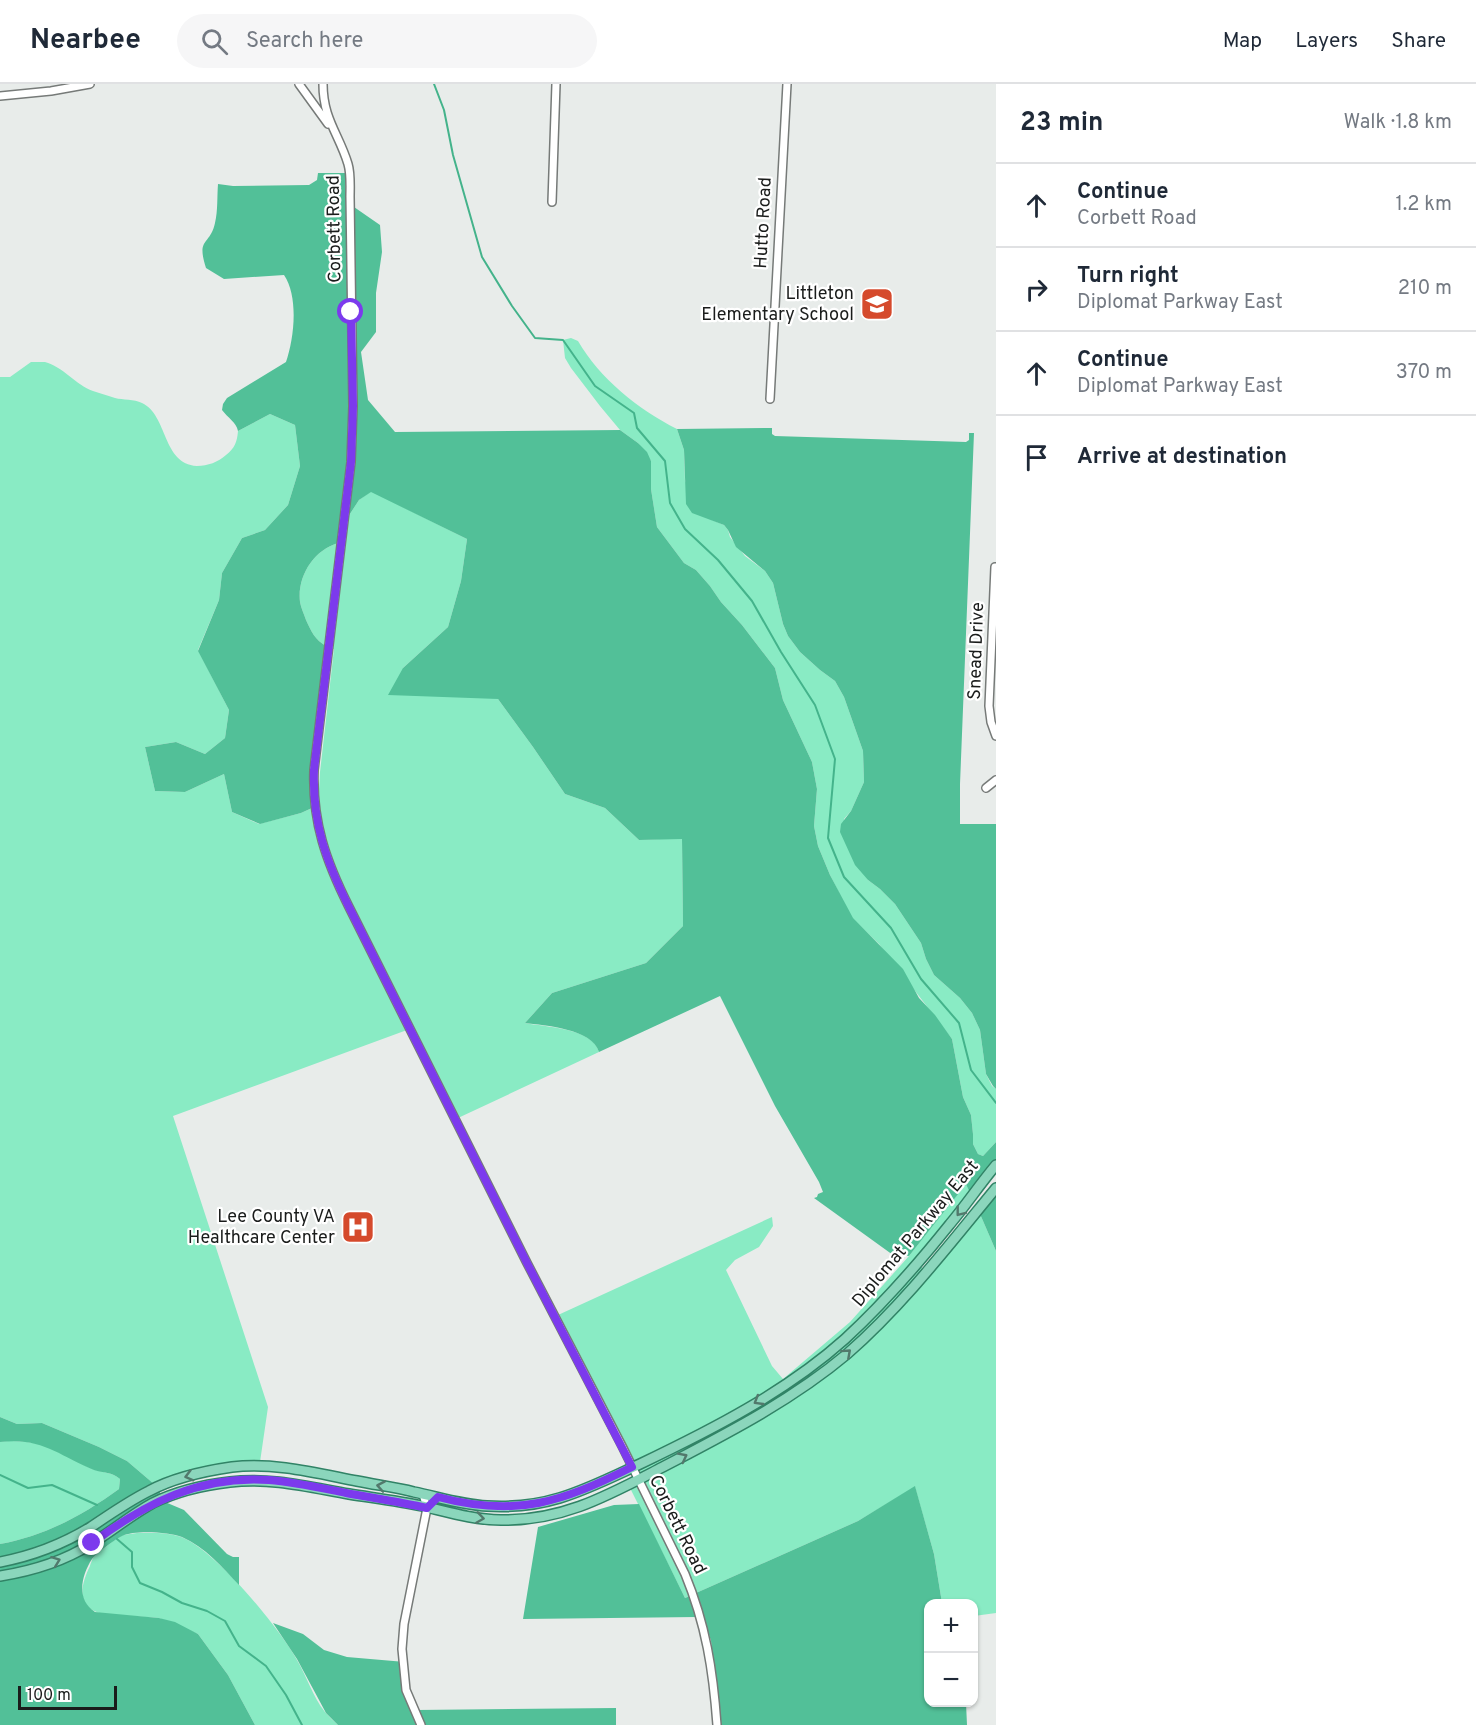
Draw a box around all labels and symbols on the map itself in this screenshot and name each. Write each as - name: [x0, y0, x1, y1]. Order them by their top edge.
- street label: Corbett Road: [323, 175, 347, 283]
- street label: Hutto Road: [750, 177, 778, 269]
- place label: Littleton Elementary School: [701, 283, 854, 327]
- school or university icon: Littleton Elementary School: [859, 286, 895, 322]
- route start: [337, 298, 363, 324]
- street label: Snead Drive: [964, 602, 990, 700]
- street label: Diplomat Parkway East: [848, 1156, 984, 1312]
- one-way arrow: [957, 1205, 968, 1216]
- place label: Lee County VA Healthcare Center: [188, 1206, 335, 1250]
- hospital icon: Lee County VA Healthcare Center: [340, 1209, 376, 1245]
- one-way arrow: [840, 1349, 851, 1360]
- one-way arrow: [754, 1394, 764, 1405]
- one-way arrow: [677, 1453, 687, 1464]
- one-way arrow: [184, 1469, 195, 1481]
- street label: Corbett Road: [643, 1472, 711, 1578]
- one-way arrow: [376, 1480, 386, 1492]
- one-way arrow: [476, 1512, 485, 1524]
- route end: [78, 1529, 104, 1555]
- one-way arrow: [51, 1555, 61, 1568]
- scale bar: [18, 1683, 117, 1710]

